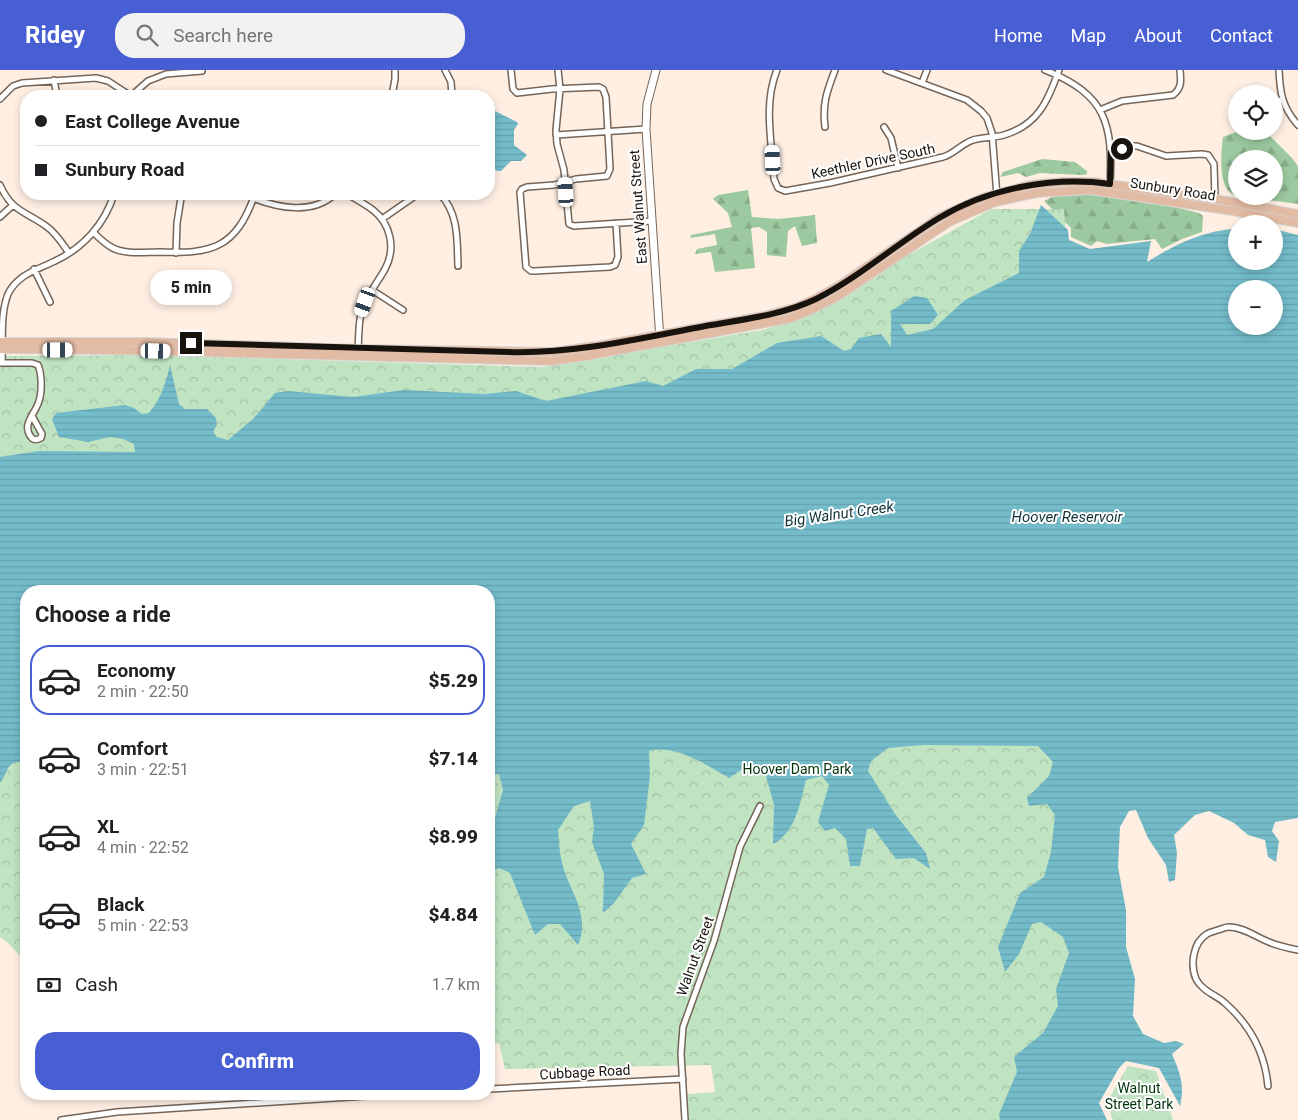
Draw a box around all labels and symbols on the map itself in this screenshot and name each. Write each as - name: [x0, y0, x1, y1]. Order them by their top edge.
- route start: [1111, 138, 1133, 160]
- street label: Keethler Drive South: [810, 140, 936, 182]
- car: [764, 145, 781, 175]
- street label: East Walnut Street: [626, 149, 650, 265]
- street label: Sunbury Road: [1129, 174, 1217, 204]
- car: [557, 177, 574, 207]
- callout: 5 min: [150, 270, 232, 306]
- car: [352, 285, 377, 319]
- route end: [180, 332, 202, 354]
- car: [43, 343, 73, 358]
- car: [140, 343, 171, 359]
- water label: Big Walnut Creek: [783, 497, 895, 531]
- water label: Hoover Reservoir: [1012, 508, 1123, 526]
- park label: Hoover Dam Park: [743, 761, 852, 777]
- street label: Walnut Street: [673, 914, 717, 998]
- street label: Cubbage Road: [539, 1062, 631, 1082]
- park label: Walnut Street Park: [1105, 1080, 1174, 1112]

